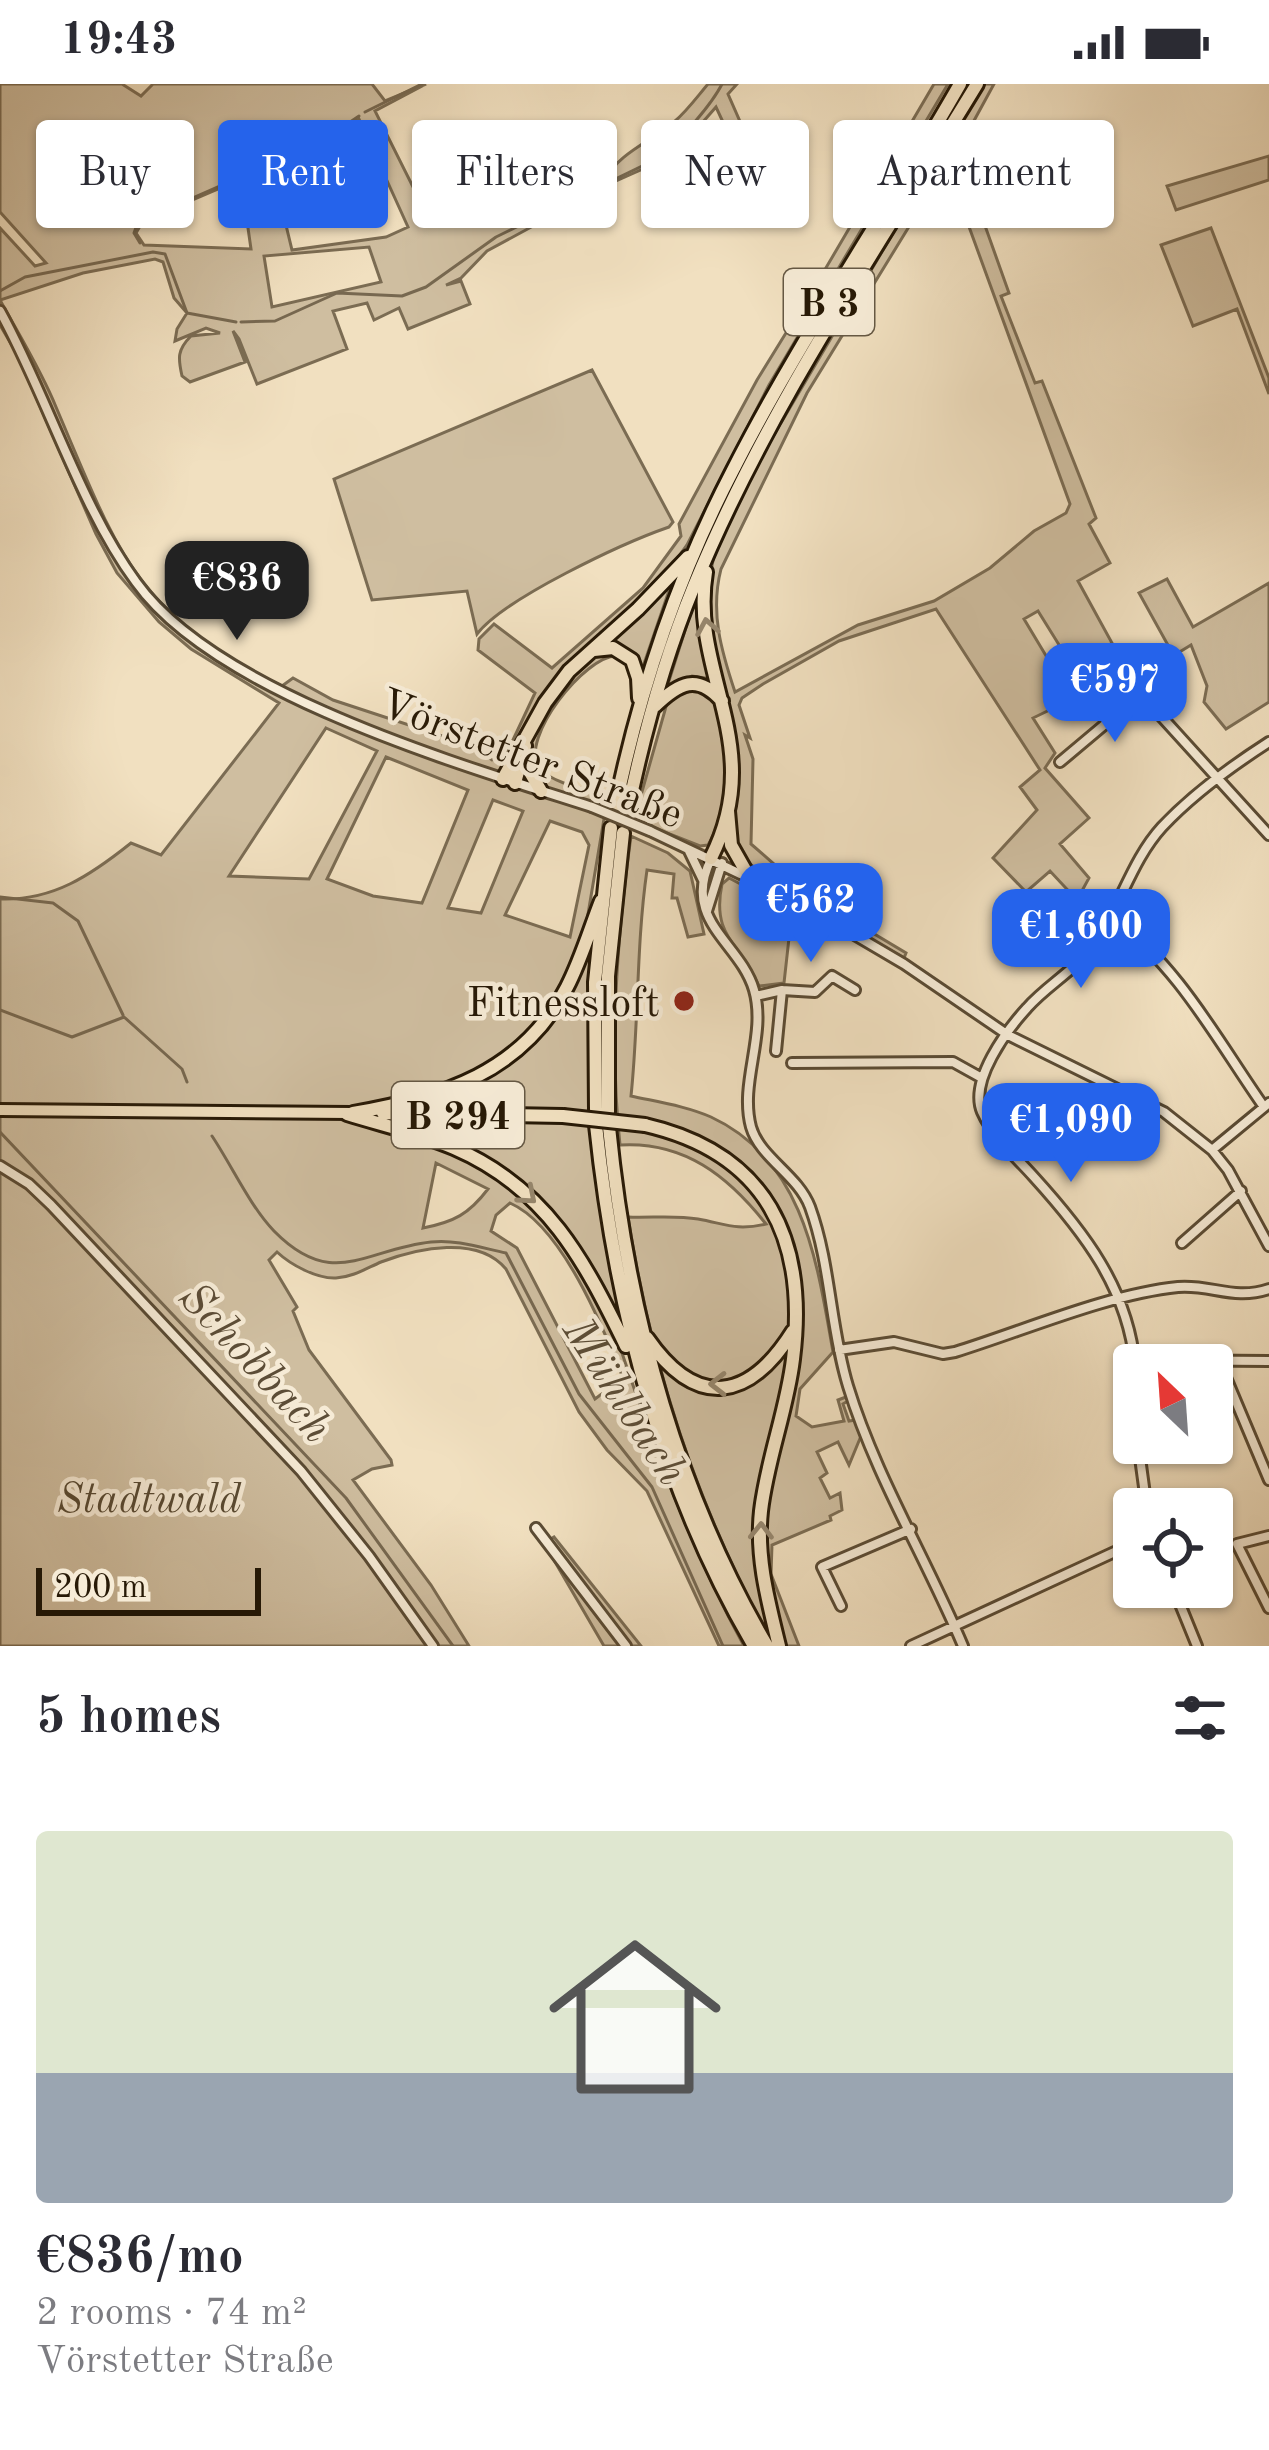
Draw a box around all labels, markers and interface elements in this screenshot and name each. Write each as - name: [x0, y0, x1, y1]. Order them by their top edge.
- text: 19:43: [60, 19, 177, 64]
- chip: Buy: [36, 120, 194, 228]
- chip: Rent: [218, 120, 388, 228]
- chip: Filters: [412, 120, 617, 228]
- chip: New: [641, 120, 809, 228]
- chip: Apartment: [833, 120, 1114, 228]
- road number: B 3: [784, 269, 874, 335]
- pin: €836: [166, 541, 308, 643]
- text: €836: [192, 560, 282, 599]
- one-way arrow: [695, 617, 720, 637]
- pin: €597: [1044, 643, 1186, 745]
- text: €597: [1070, 662, 1160, 701]
- street label: Vörstetter Straße: [373, 684, 688, 838]
- pin: €562: [740, 863, 882, 965]
- text: €562: [766, 882, 856, 921]
- pin: €1,600: [983, 889, 1179, 991]
- text: €1,600: [1019, 908, 1143, 947]
- place label: Fitnessloft: [466, 984, 660, 1026]
- marker: Fitnessloft: [671, 988, 697, 1014]
- road number: B 294: [392, 1082, 524, 1148]
- pin: €1,090: [973, 1083, 1169, 1185]
- text: €1,090: [1009, 1102, 1133, 1141]
- one-way arrow: [514, 1182, 536, 1204]
- water label: Schobbach: [169, 1275, 339, 1453]
- water label: Mühlbach: [552, 1310, 694, 1494]
- north arrow: [1113, 1344, 1233, 1464]
- map controls: [1113, 1344, 1233, 1608]
- one-way arrow: [708, 1371, 726, 1397]
- park label: Stadtwald: [57, 1480, 242, 1522]
- button: locate: [1113, 1488, 1233, 1608]
- one-way arrow: [748, 1521, 774, 1539]
- scale bar: [36, 1562, 261, 1615]
- text: 200 m: [54, 1572, 147, 1605]
- icon: filters: [1167, 1685, 1233, 1751]
- text: 5 homes: [36, 1693, 221, 1744]
- icon: home: [527, 1909, 743, 2125]
- text: €836/mo: [36, 2233, 244, 2284]
- text: 2 rooms · 74 m²: [36, 2294, 307, 2333]
- text: Vörstetter Straße: [36, 2342, 334, 2381]

